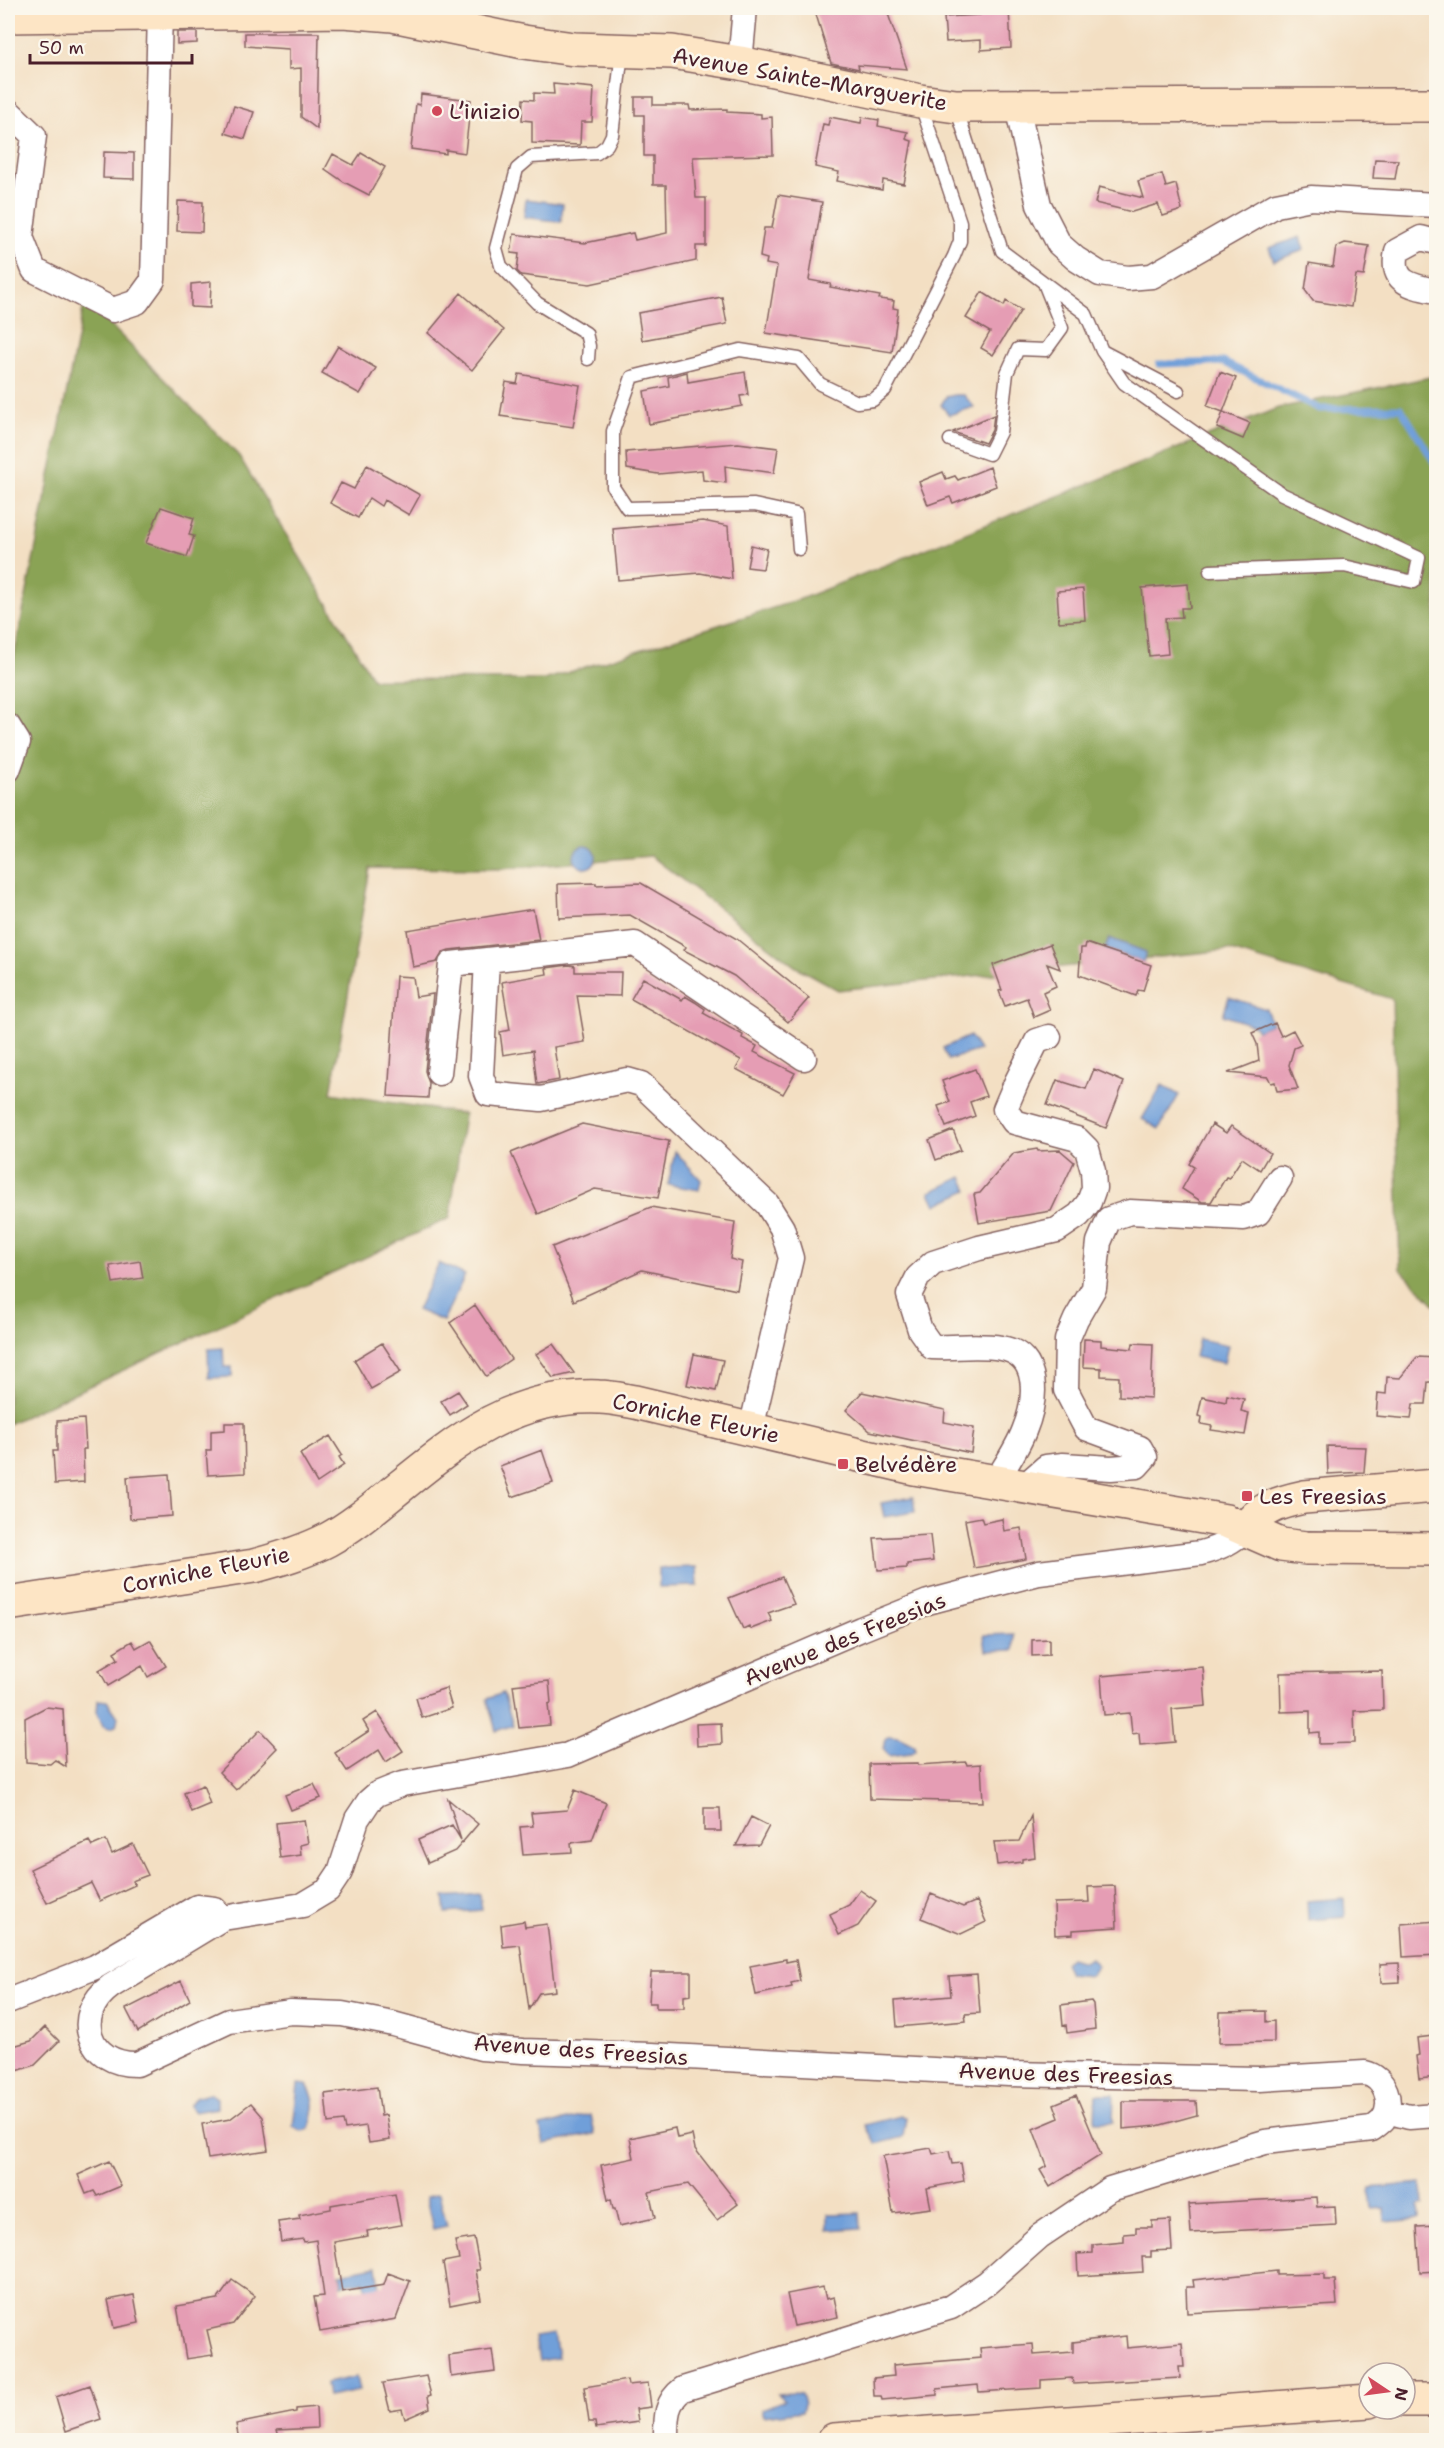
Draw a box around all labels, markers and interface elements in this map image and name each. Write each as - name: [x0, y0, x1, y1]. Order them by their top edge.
- scale bar: [30, 27, 192, 65]
- text: 50 m: [39, 36, 84, 60]
- street label: Avenue Sainte-Marguerite: [670, 41, 950, 117]
- place label: L’inizio: [449, 97, 520, 126]
- marker: L’inizio: [430, 104, 444, 118]
- street label: Corniche Fleurie: [610, 1386, 782, 1450]
- place label: Belvédère: [855, 1450, 957, 1479]
- marker: Belvédère: [836, 1457, 850, 1471]
- place label: Les Freesias: [1259, 1482, 1387, 1511]
- marker: Les Freesias: [1240, 1489, 1254, 1503]
- street label: Corniche Fleurie: [120, 1540, 292, 1600]
- street label: Avenue des Freesias: [740, 1585, 950, 1693]
- street label: Avenue des Freesias: [473, 2028, 689, 2072]
- street label: Avenue des Freesias: [958, 2056, 1174, 2092]
- north arrow: [1357, 2361, 1417, 2421]
- text: N: [1389, 2386, 1413, 2403]

